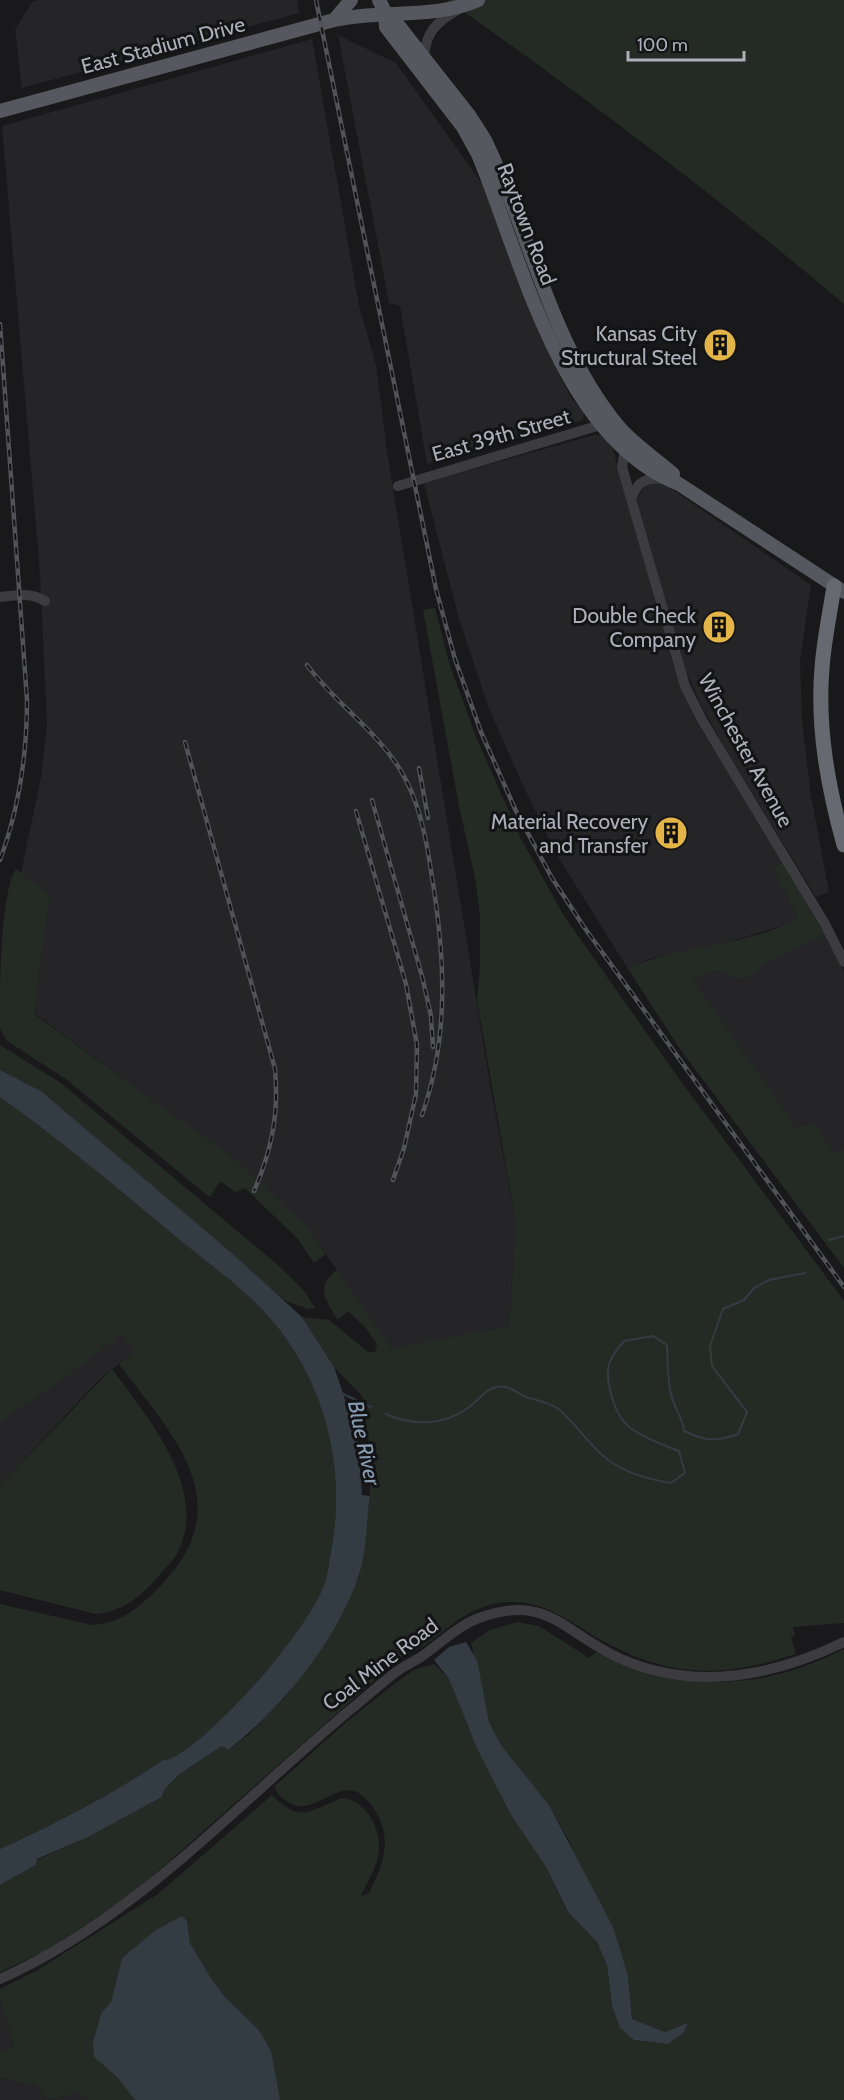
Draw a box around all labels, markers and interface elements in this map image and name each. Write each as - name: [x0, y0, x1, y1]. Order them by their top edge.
- street label: East Stadium Drive: [78, 11, 248, 79]
- scale bar: [628, 24, 744, 62]
- text: 100 m: [637, 34, 688, 56]
- street label: Raytown Road: [492, 160, 562, 288]
- place label: Kansas City Structural Steel: [561, 321, 697, 370]
- building icon: Kansas City Structural Steel: [702, 327, 738, 363]
- street label: East 39th Street: [429, 403, 573, 467]
- place label: Double Check Company: [572, 603, 697, 652]
- building icon: Double Check Company: [701, 609, 737, 645]
- street label: Winchester Avenue: [693, 669, 799, 831]
- place label: Material Recovery and Transfer: [491, 809, 648, 858]
- building icon: Material Recovery and Transfer: [653, 815, 689, 851]
- water label: Blue River: [342, 1398, 386, 1489]
- street label: Coal Mine Road: [317, 1612, 443, 1716]

